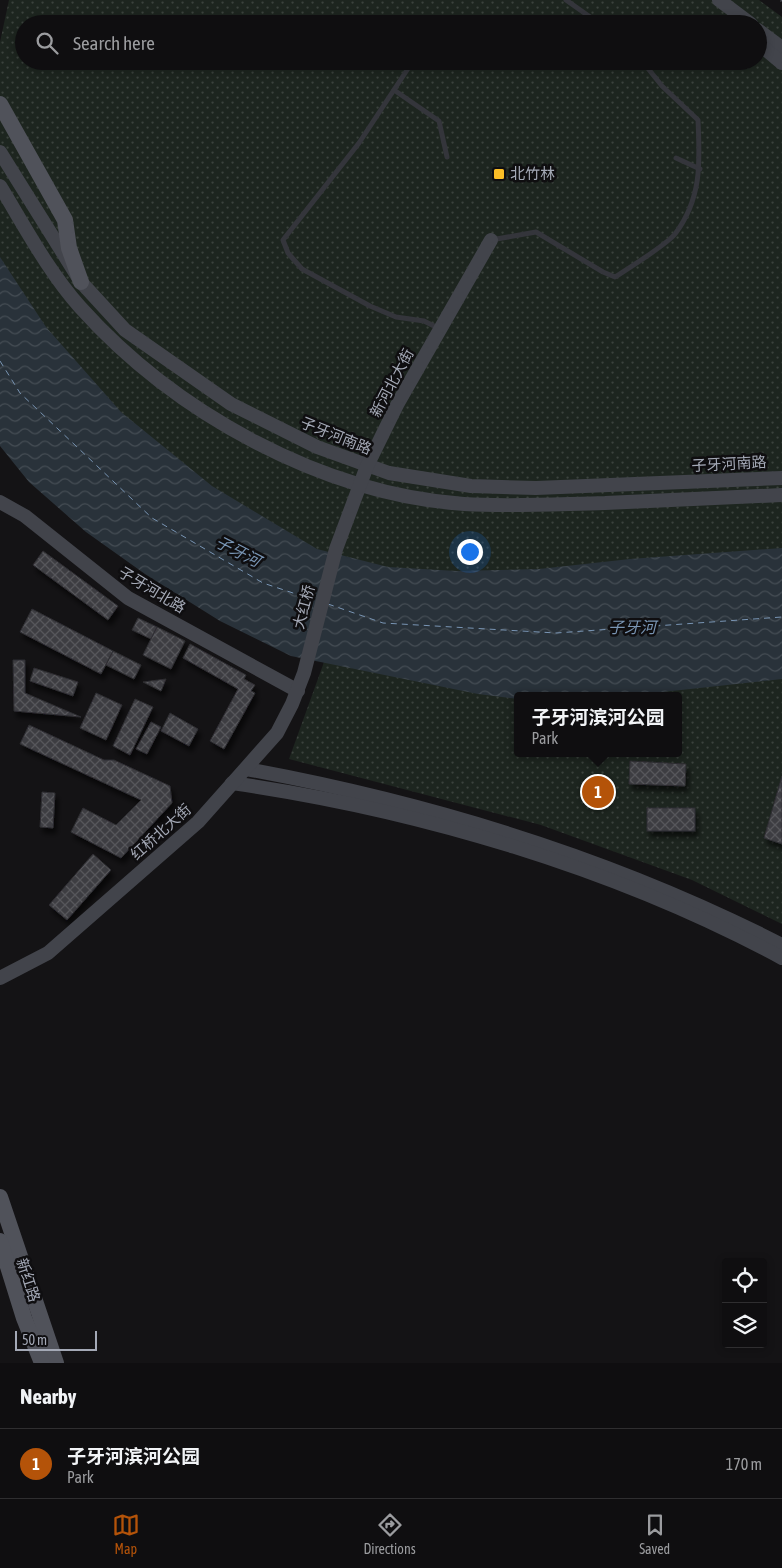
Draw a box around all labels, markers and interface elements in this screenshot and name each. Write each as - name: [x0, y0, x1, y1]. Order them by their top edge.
- search box: [15, 15, 767, 70]
- icon: search: [33, 29, 61, 57]
- text: Search here: [73, 32, 155, 54]
- place label: 北竹林: [510, 165, 555, 182]
- marker: 北竹林: [492, 167, 506, 181]
- street label: 新河北大街: [366, 346, 417, 420]
- street label: 子牙河南路: [298, 414, 374, 457]
- street label: 子牙河南路: [691, 453, 767, 474]
- water label: 子牙河: [213, 532, 266, 571]
- your location: [457, 539, 483, 565]
- street label: 子牙河北路: [116, 563, 189, 616]
- street label: 大红桥: [289, 583, 318, 631]
- water label: 子牙河: [608, 618, 659, 636]
- popup: [514, 692, 682, 757]
- text: 子牙河滨河公园: [531, 706, 665, 728]
- text: Park: [531, 729, 558, 747]
- pin: 1: [582, 773, 614, 811]
- street label: 红桥北大街: [127, 800, 194, 863]
- street label: 新红路: [13, 1256, 44, 1304]
- map controls: [722, 1258, 767, 1348]
- button: locate: [722, 1258, 767, 1303]
- button: layers: [722, 1303, 767, 1348]
- scale bar: [15, 1328, 98, 1351]
- text: 50 m: [22, 1332, 47, 1348]
- text: Nearby: [20, 1384, 76, 1408]
- text: 子牙河滨河公园: [67, 1445, 200, 1467]
- text: 1: [32, 1455, 40, 1473]
- text: 170 m: [726, 1455, 762, 1473]
- text: Park: [67, 1468, 94, 1486]
- tab: Map: [112, 1511, 140, 1557]
- tab: Directions: [363, 1511, 416, 1557]
- tab: Saved: [639, 1511, 670, 1557]

